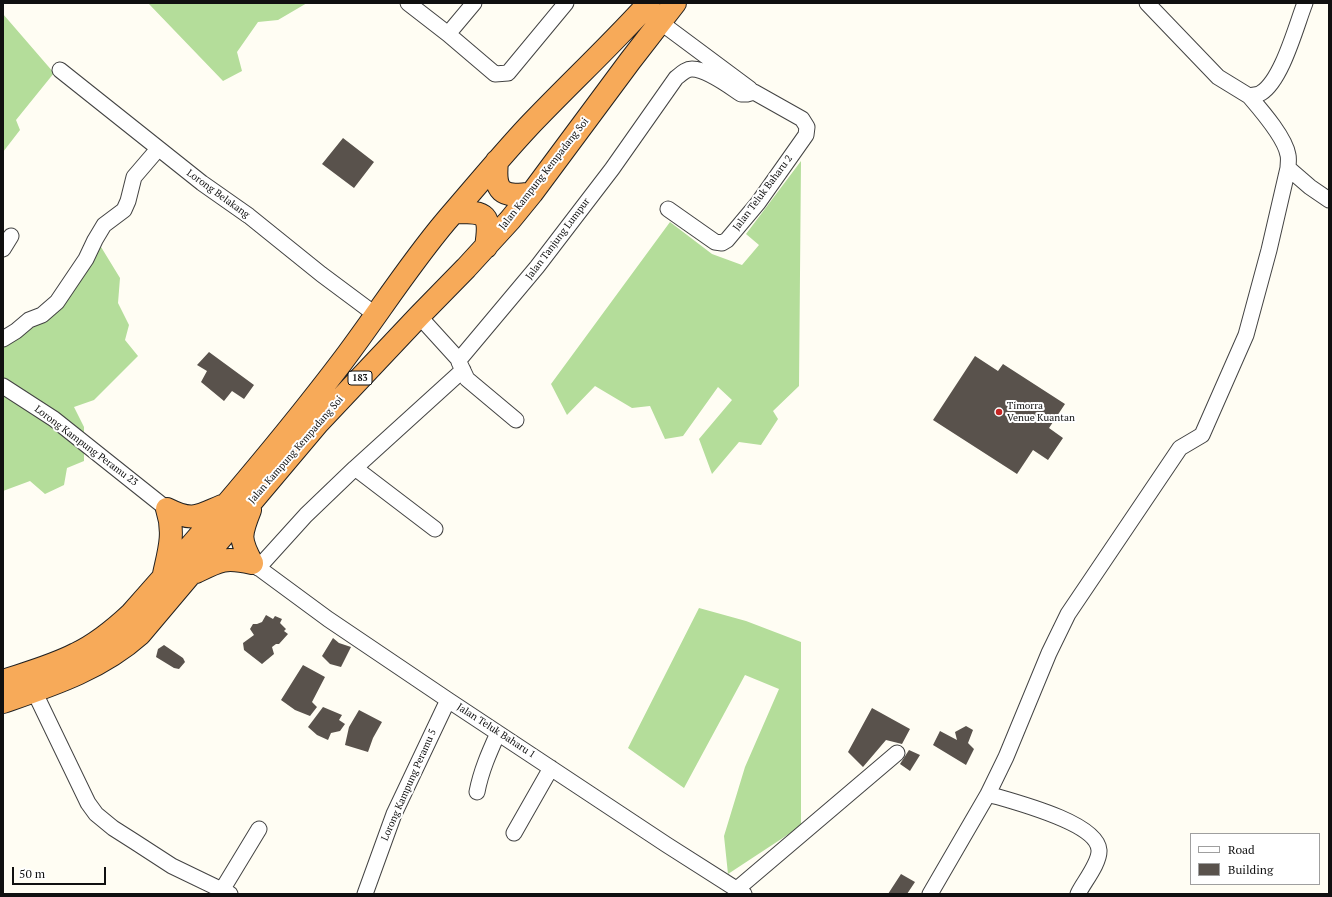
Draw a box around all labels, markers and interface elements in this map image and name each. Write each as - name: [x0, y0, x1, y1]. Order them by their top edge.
- street label: Jalan Kampung Kempadang Soi: [497, 116, 591, 232]
- street label: Jalan Teluk Baharu 2: [731, 153, 795, 233]
- street label: Lorong Belakang: [184, 167, 252, 221]
- street label: Jalan Tanjung Lumpur: [523, 196, 593, 282]
- road number: 183: [348, 371, 372, 385]
- street label: Jalan Kampung Kempadang Soi: [246, 394, 346, 506]
- place label: Timorra Venue Kuantan: [1007, 400, 1075, 424]
- street label: Lorong Kampung Peramu 23: [32, 403, 140, 489]
- marker: Timorra Venue Kuantan: [994, 407, 1004, 417]
- street label: Jalan Teluk Baharu 1: [454, 701, 538, 761]
- street label: Lorong Kampung Peramu 5: [379, 727, 439, 843]
- legend: [1190, 833, 1320, 885]
- text: Road: [1228, 842, 1255, 857]
- scale bar: [14, 859, 108, 885]
- text: Building: [1228, 862, 1273, 877]
- text: 50 m: [19, 866, 45, 881]

